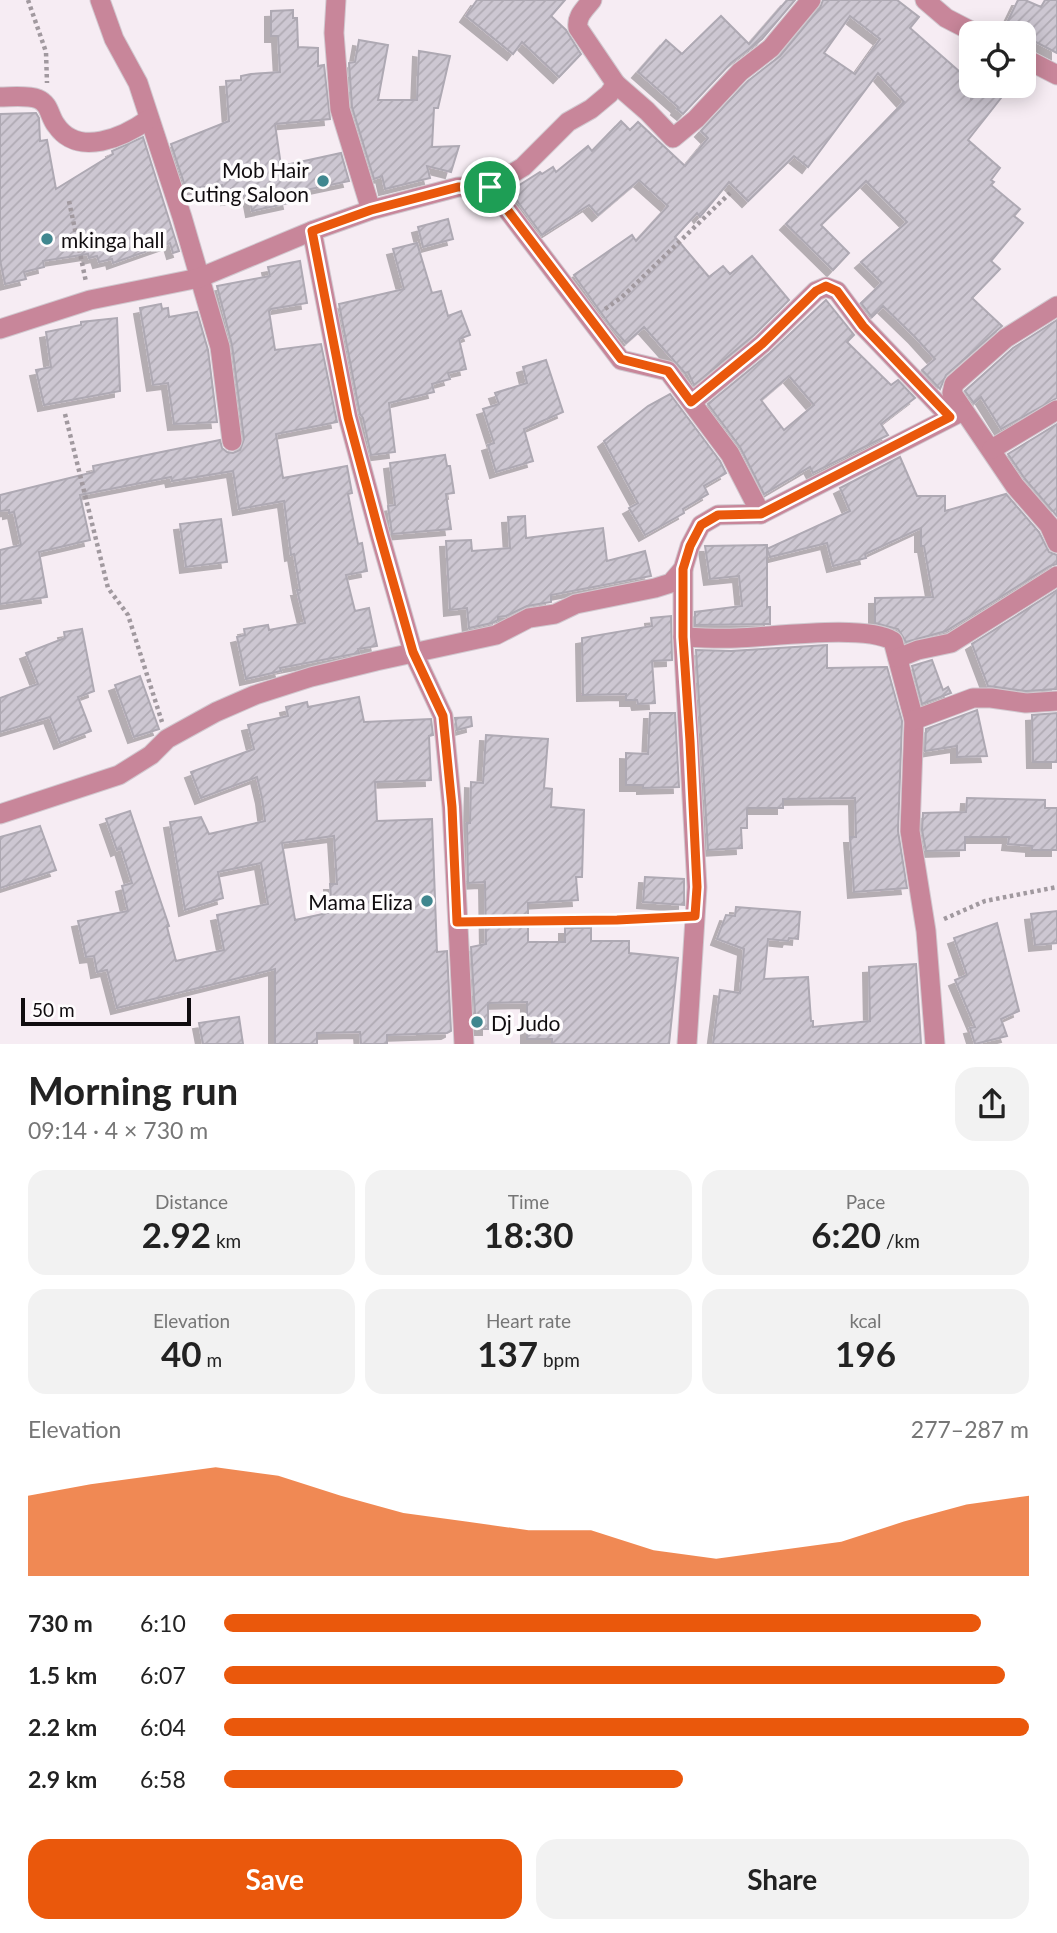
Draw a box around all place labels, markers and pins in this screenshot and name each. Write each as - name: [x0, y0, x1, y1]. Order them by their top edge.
- place label: Mob Hair Cuting Saloon: [180, 157, 309, 206]
- pin: [460, 157, 520, 217]
- marker: Mob Hair Cuting Saloon: [315, 173, 331, 189]
- place label: mkinga hall: [61, 227, 165, 252]
- marker: mkinga hall: [39, 231, 55, 247]
- place label: Mama Eliza: [308, 889, 413, 914]
- marker: Mama Eliza: [419, 893, 435, 909]
- place label: Dj Judo: [491, 1010, 561, 1035]
- marker: Dj Judo: [469, 1014, 485, 1030]

